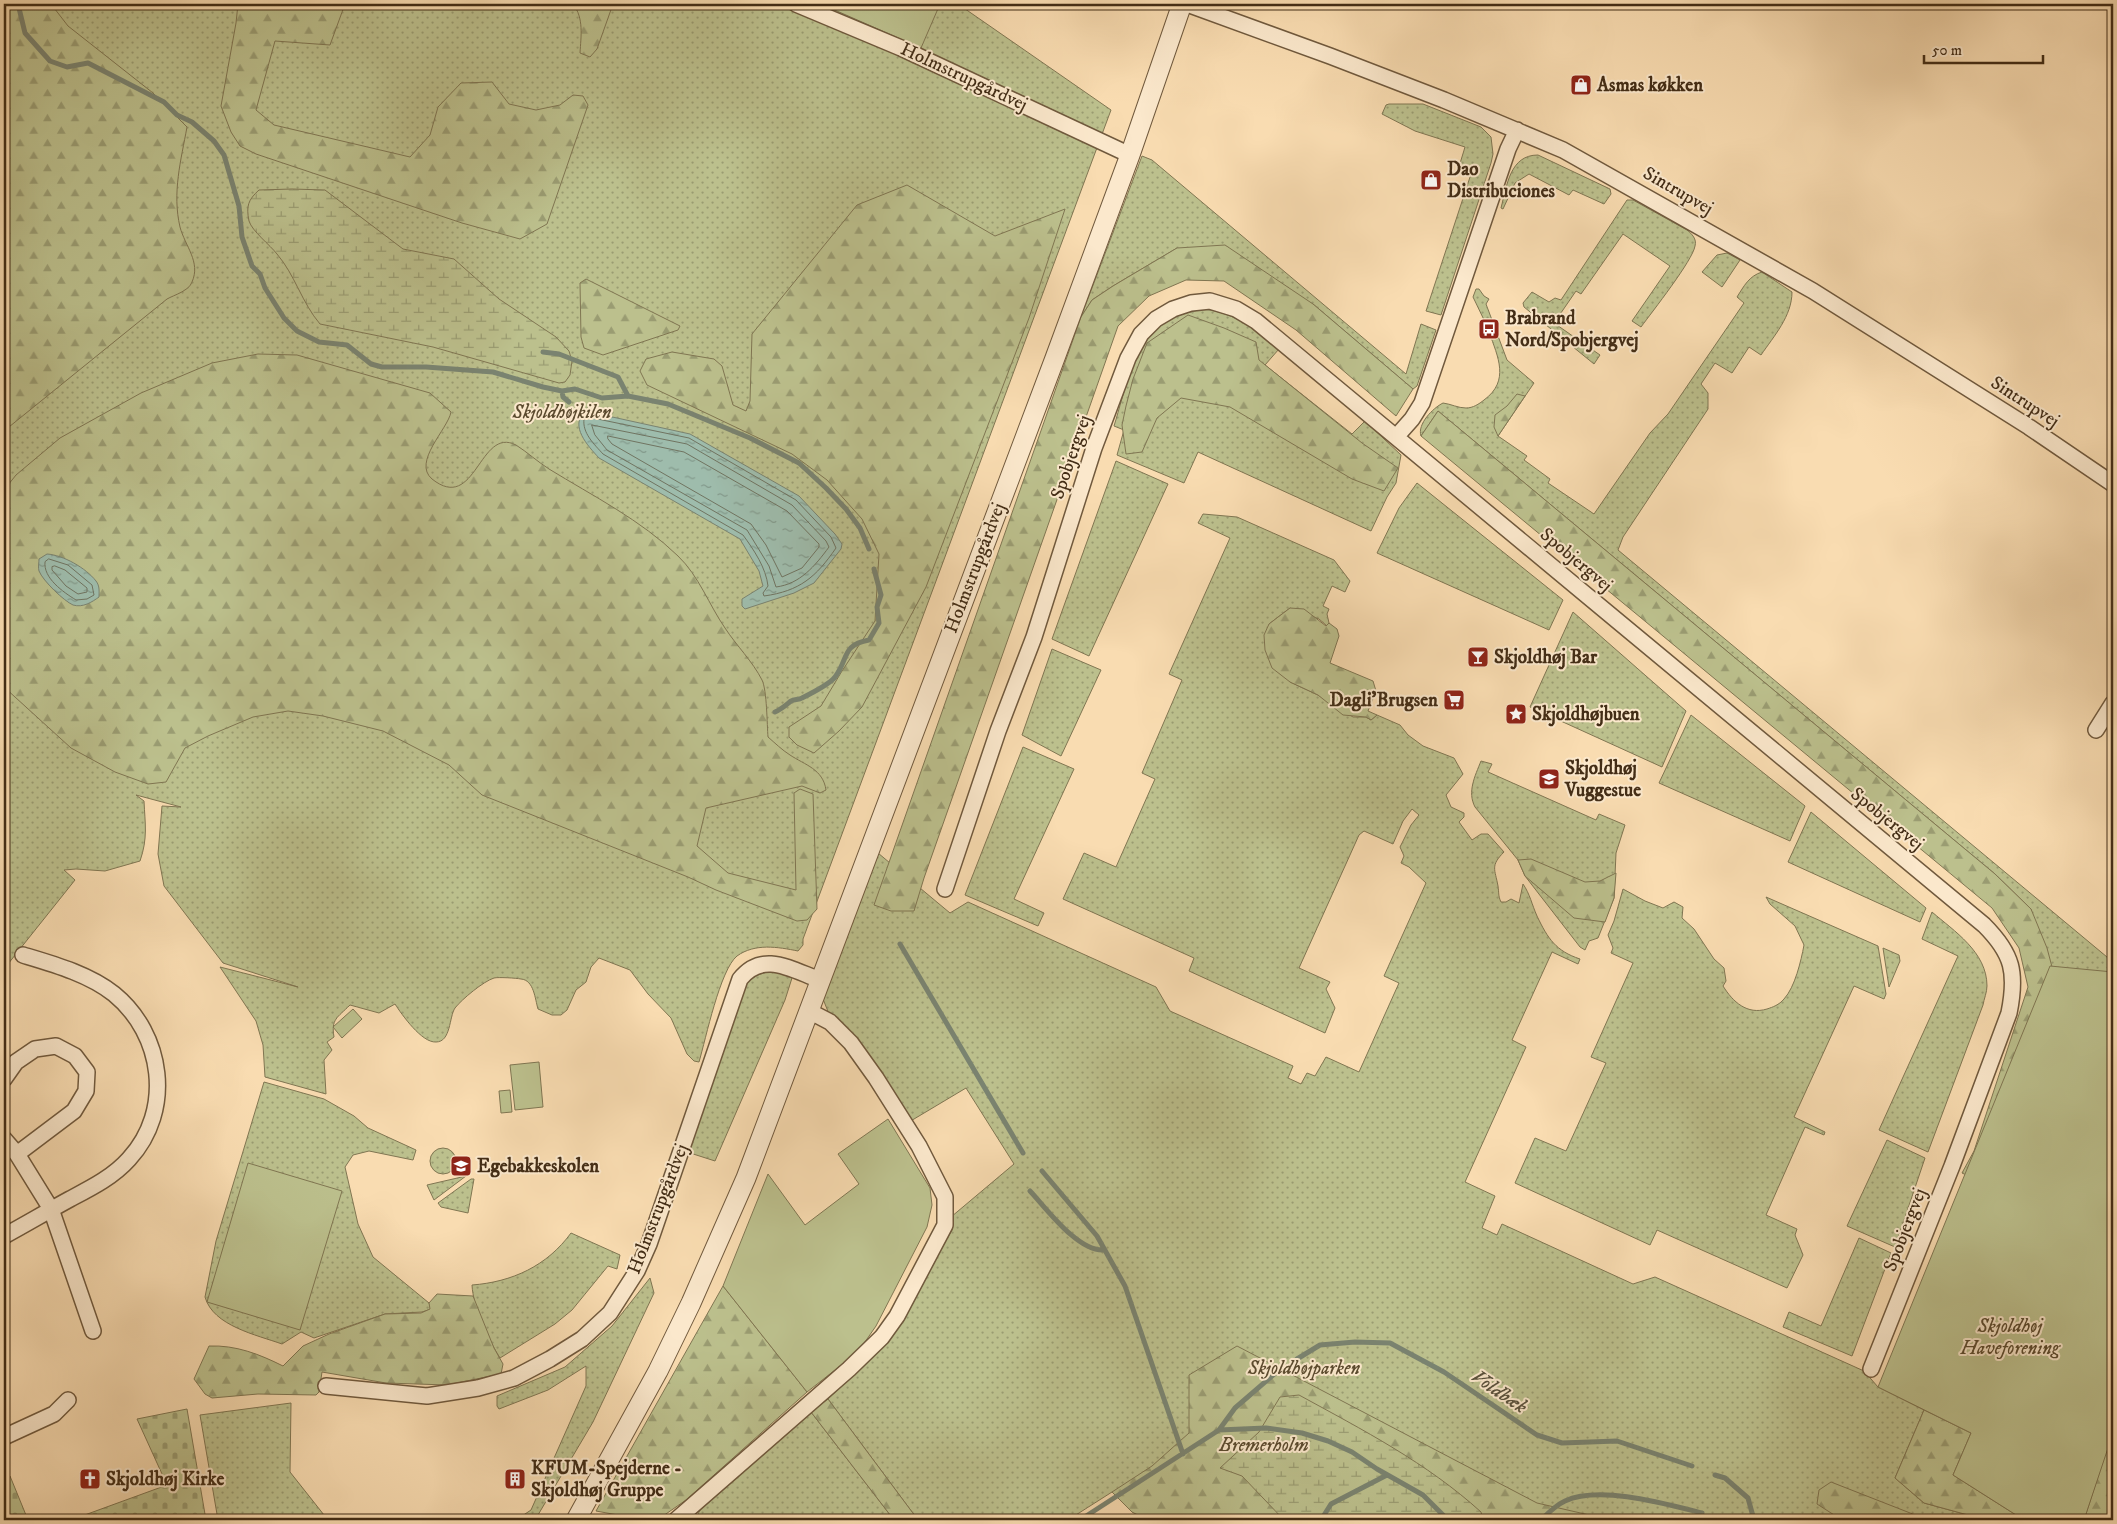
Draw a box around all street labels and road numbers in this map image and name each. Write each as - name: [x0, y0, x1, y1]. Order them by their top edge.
- street label: Holmstrupgårdvej: [897, 38, 1031, 116]
- street label: Sintrupvej: [1639, 162, 1717, 220]
- street label: Sintrupvej: [1986, 371, 2064, 433]
- street label: Spobjergvej: [1046, 412, 1096, 502]
- street label: Holmstrupgårdvej: [940, 500, 1010, 636]
- street label: Spobjergvej: [1535, 523, 1617, 597]
- street label: Spobjergvej: [1846, 782, 1928, 856]
- street label: Holmstrupgårdvej: [623, 1141, 693, 1277]
- street label: Spobjergvej: [1879, 1185, 1931, 1275]

